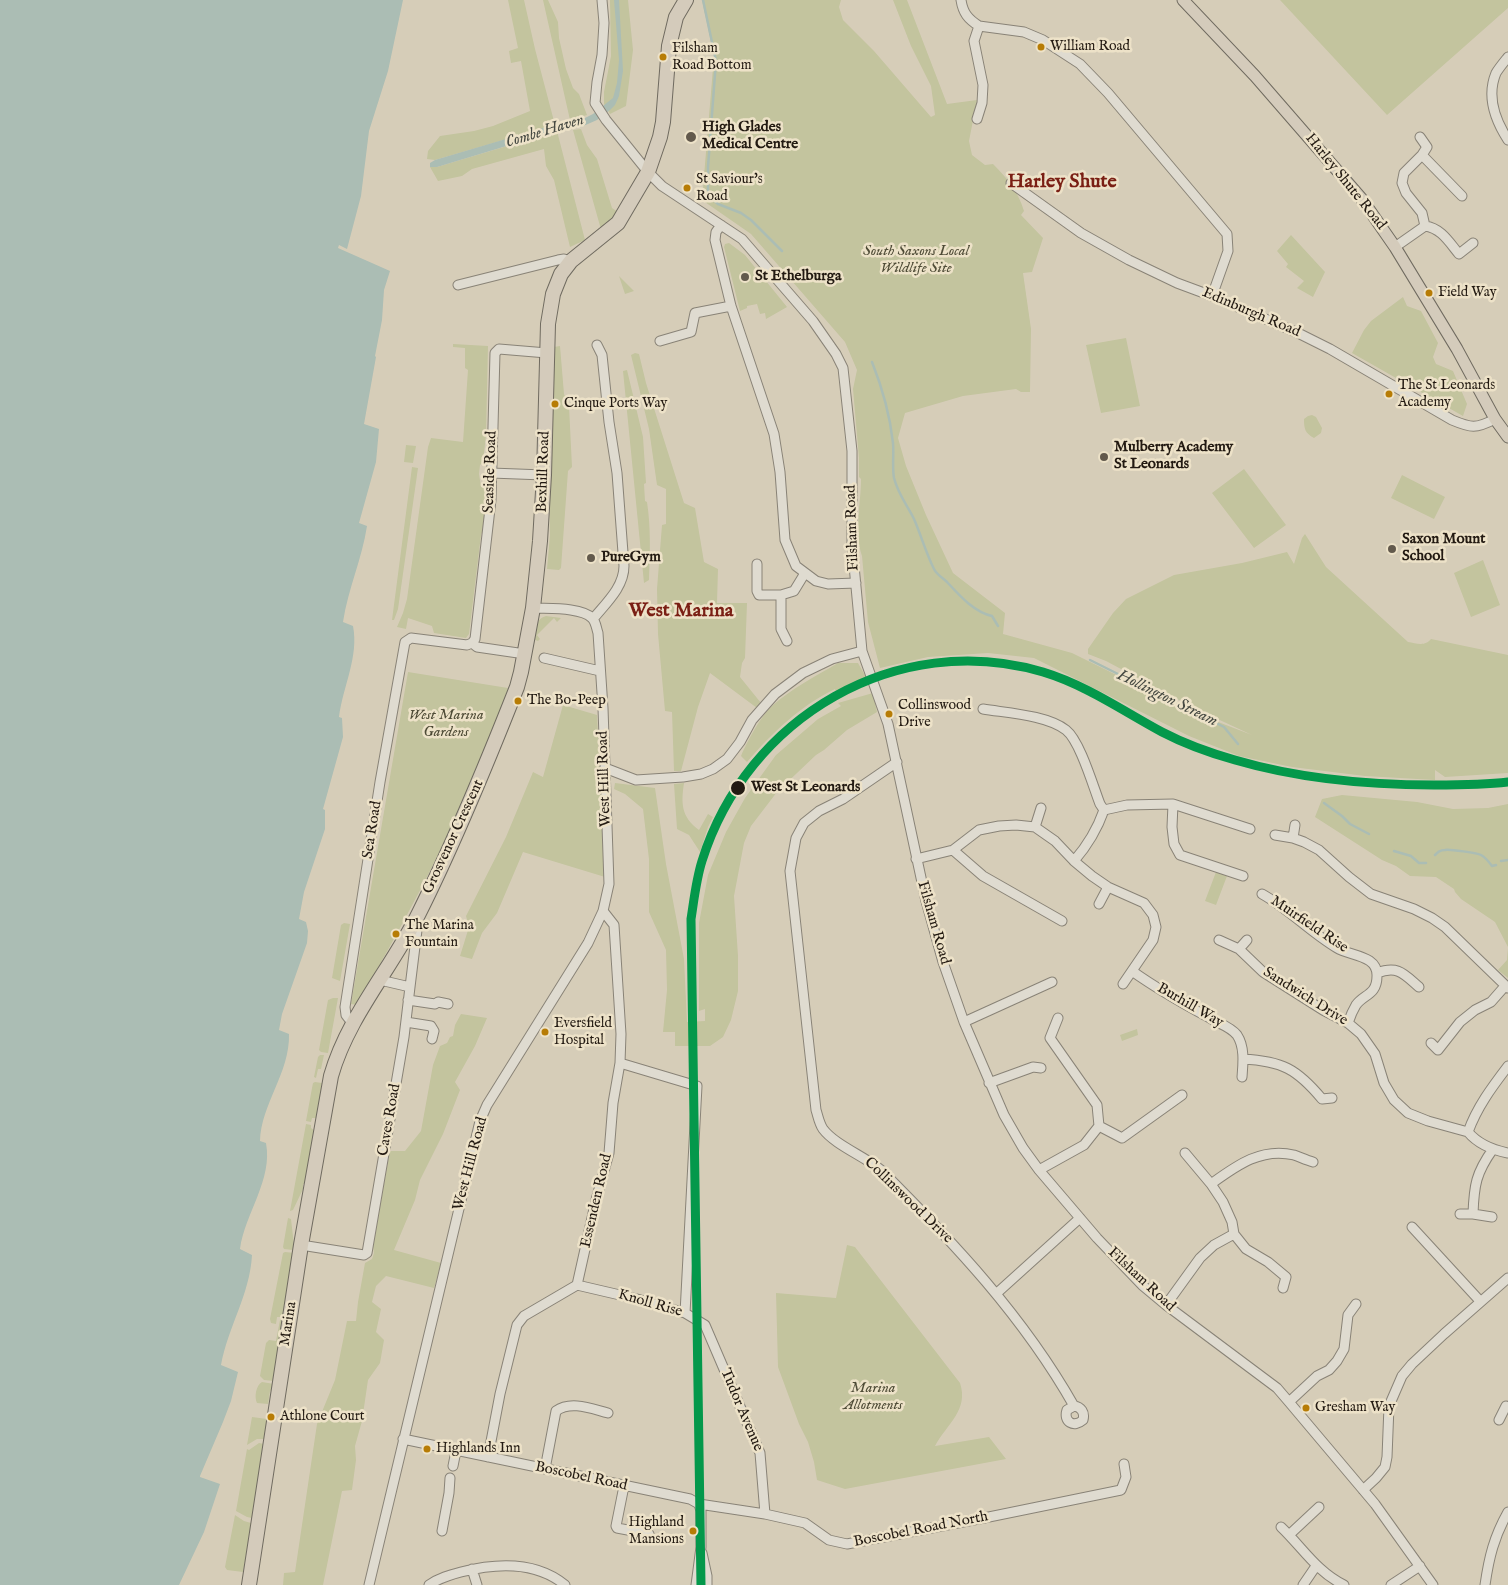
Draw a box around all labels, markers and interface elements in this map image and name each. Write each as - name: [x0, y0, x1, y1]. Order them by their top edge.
- place label: William Road: [1050, 39, 1130, 55]
- place label: Filsham Road Bottom: [672, 41, 751, 74]
- marker: William Road: [1036, 42, 1046, 52]
- marker: Filsham Road Bottom: [658, 52, 668, 62]
- water label: Combe Haven: [504, 111, 586, 153]
- place label: High Glades Medical Centre: [702, 119, 798, 154]
- marker: High Glades Medical Centre: [684, 130, 698, 144]
- street label: Harley Shute Road: [1301, 130, 1389, 234]
- district label: Harley Shute: [1007, 171, 1117, 195]
- place label: St Saviour's Road: [696, 172, 763, 204]
- marker: St Saviour's Road: [682, 183, 692, 193]
- park label: South Saxons Local Wildlife Site: [863, 243, 969, 278]
- place label: St Ethelburga: [755, 268, 841, 286]
- marker: St Ethelburga: [739, 271, 751, 283]
- street label: Edinburgh Road: [1199, 284, 1303, 342]
- place label: Field Way: [1438, 285, 1497, 301]
- marker: Field Way: [1424, 288, 1434, 298]
- place label: The St Leonards Academy: [1398, 378, 1495, 411]
- marker: The St Leonards Academy: [1384, 389, 1394, 399]
- place label: Cinque Ports Way: [564, 396, 667, 412]
- marker: Cinque Ports Way: [550, 399, 560, 409]
- street label: Seaside Road: [481, 431, 501, 513]
- street label: Bexhill Road: [534, 431, 554, 513]
- place label: Mulberry Academy St Leonards: [1114, 439, 1233, 474]
- marker: Mulberry Academy St Leonards: [1098, 451, 1110, 463]
- street label: Filsham Road: [843, 485, 863, 571]
- place label: Saxon Mount School: [1402, 531, 1485, 566]
- marker: Saxon Mount School: [1386, 543, 1398, 555]
- place label: PureGym: [601, 549, 661, 567]
- marker: PureGym: [585, 552, 597, 564]
- district label: West Marina: [629, 600, 733, 624]
- water label: Hollington Stream: [1114, 666, 1220, 732]
- place label: The Bo-Peep: [527, 693, 606, 709]
- marker: The Bo-Peep: [513, 696, 523, 706]
- place label: Collinswood Drive: [898, 698, 971, 730]
- park label: West Marina Gardens: [408, 707, 484, 742]
- marker: Collinswood Drive: [884, 709, 894, 719]
- street label: West Hill Road: [594, 731, 616, 827]
- street label: Grosvenor Crescent: [420, 777, 488, 897]
- marker: West St Leonards: [729, 779, 747, 797]
- place label: West St Leonards: [751, 779, 860, 797]
- street label: Sea Road: [360, 800, 386, 860]
- street label: Filsham Road: [912, 879, 954, 967]
- street label: Muirfield Rise: [1267, 892, 1351, 958]
- place label: The Marina Fountain: [405, 918, 474, 950]
- marker: The Marina Fountain: [391, 929, 401, 939]
- street label: Sandwich Drive: [1259, 964, 1351, 1030]
- street label: Burhill Way: [1154, 980, 1226, 1032]
- place label: Eversfield Hospital: [554, 1016, 612, 1048]
- marker: Eversfield Hospital: [540, 1027, 550, 1037]
- street label: Caves Road: [375, 1083, 405, 1157]
- street label: West Hill Road: [450, 1115, 492, 1213]
- street label: Essenden Road: [577, 1152, 617, 1250]
- street label: Collinswood Drive: [860, 1154, 956, 1248]
- street label: Filsham Road: [1103, 1244, 1179, 1316]
- street label: Knoll Rise: [616, 1286, 684, 1322]
- street label: Marina: [277, 1301, 301, 1347]
- street label: Tudor Avenue: [716, 1366, 766, 1454]
- park label: Marina Allotments: [843, 1380, 903, 1415]
- place label: Gresham Way: [1315, 1400, 1395, 1416]
- marker: Gresham Way: [1301, 1403, 1311, 1413]
- place label: Athlone Court: [280, 1409, 365, 1425]
- marker: Athlone Court: [266, 1412, 276, 1422]
- place label: Highlands Inn: [436, 1441, 521, 1457]
- marker: Highlands Inn: [422, 1444, 432, 1454]
- street label: Boscobel Road: [533, 1458, 629, 1496]
- street label: Boscobel Road North: [852, 1508, 990, 1552]
- place label: Highland Mansions: [628, 1515, 684, 1548]
- marker: Highland Mansions: [688, 1526, 698, 1536]

